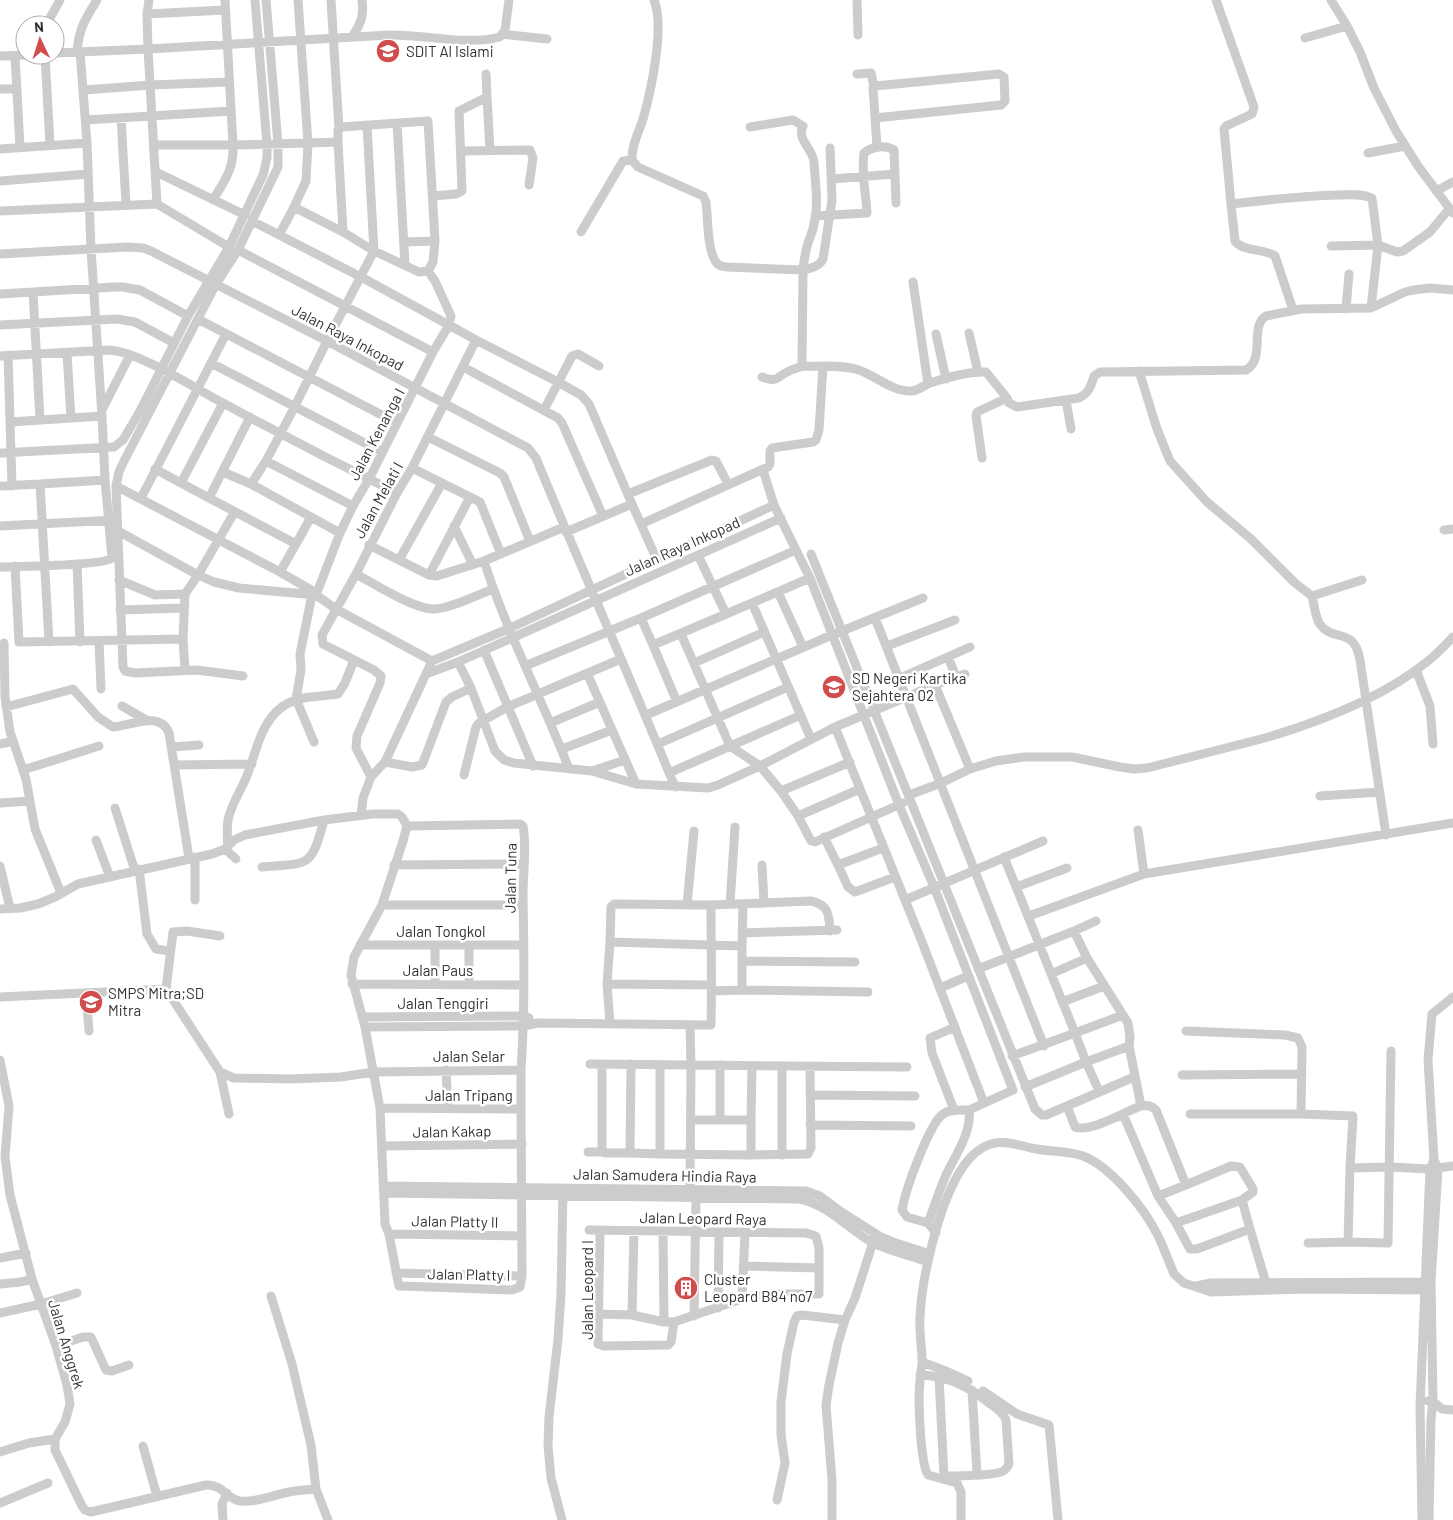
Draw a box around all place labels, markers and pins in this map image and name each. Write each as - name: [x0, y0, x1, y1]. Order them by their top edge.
- school or university icon: SDIT Al Islami: [375, 38, 401, 64]
- place label: SDIT Al Islami: [406, 42, 493, 60]
- place label: SD Negeri Kartika Sejahtera 02: [852, 669, 966, 704]
- school or university icon: SD Negeri Kartika Sejahtera 02: [821, 674, 847, 700]
- place label: SMPS Mitra;SD Mitra: [108, 984, 204, 1019]
- school or university icon: SMPS Mitra;SD Mitra: [78, 989, 104, 1015]
- place label: Cluster Leopard B84 no7: [704, 1270, 812, 1305]
- building icon: Cluster Leopard B84 no7: [673, 1275, 699, 1301]

